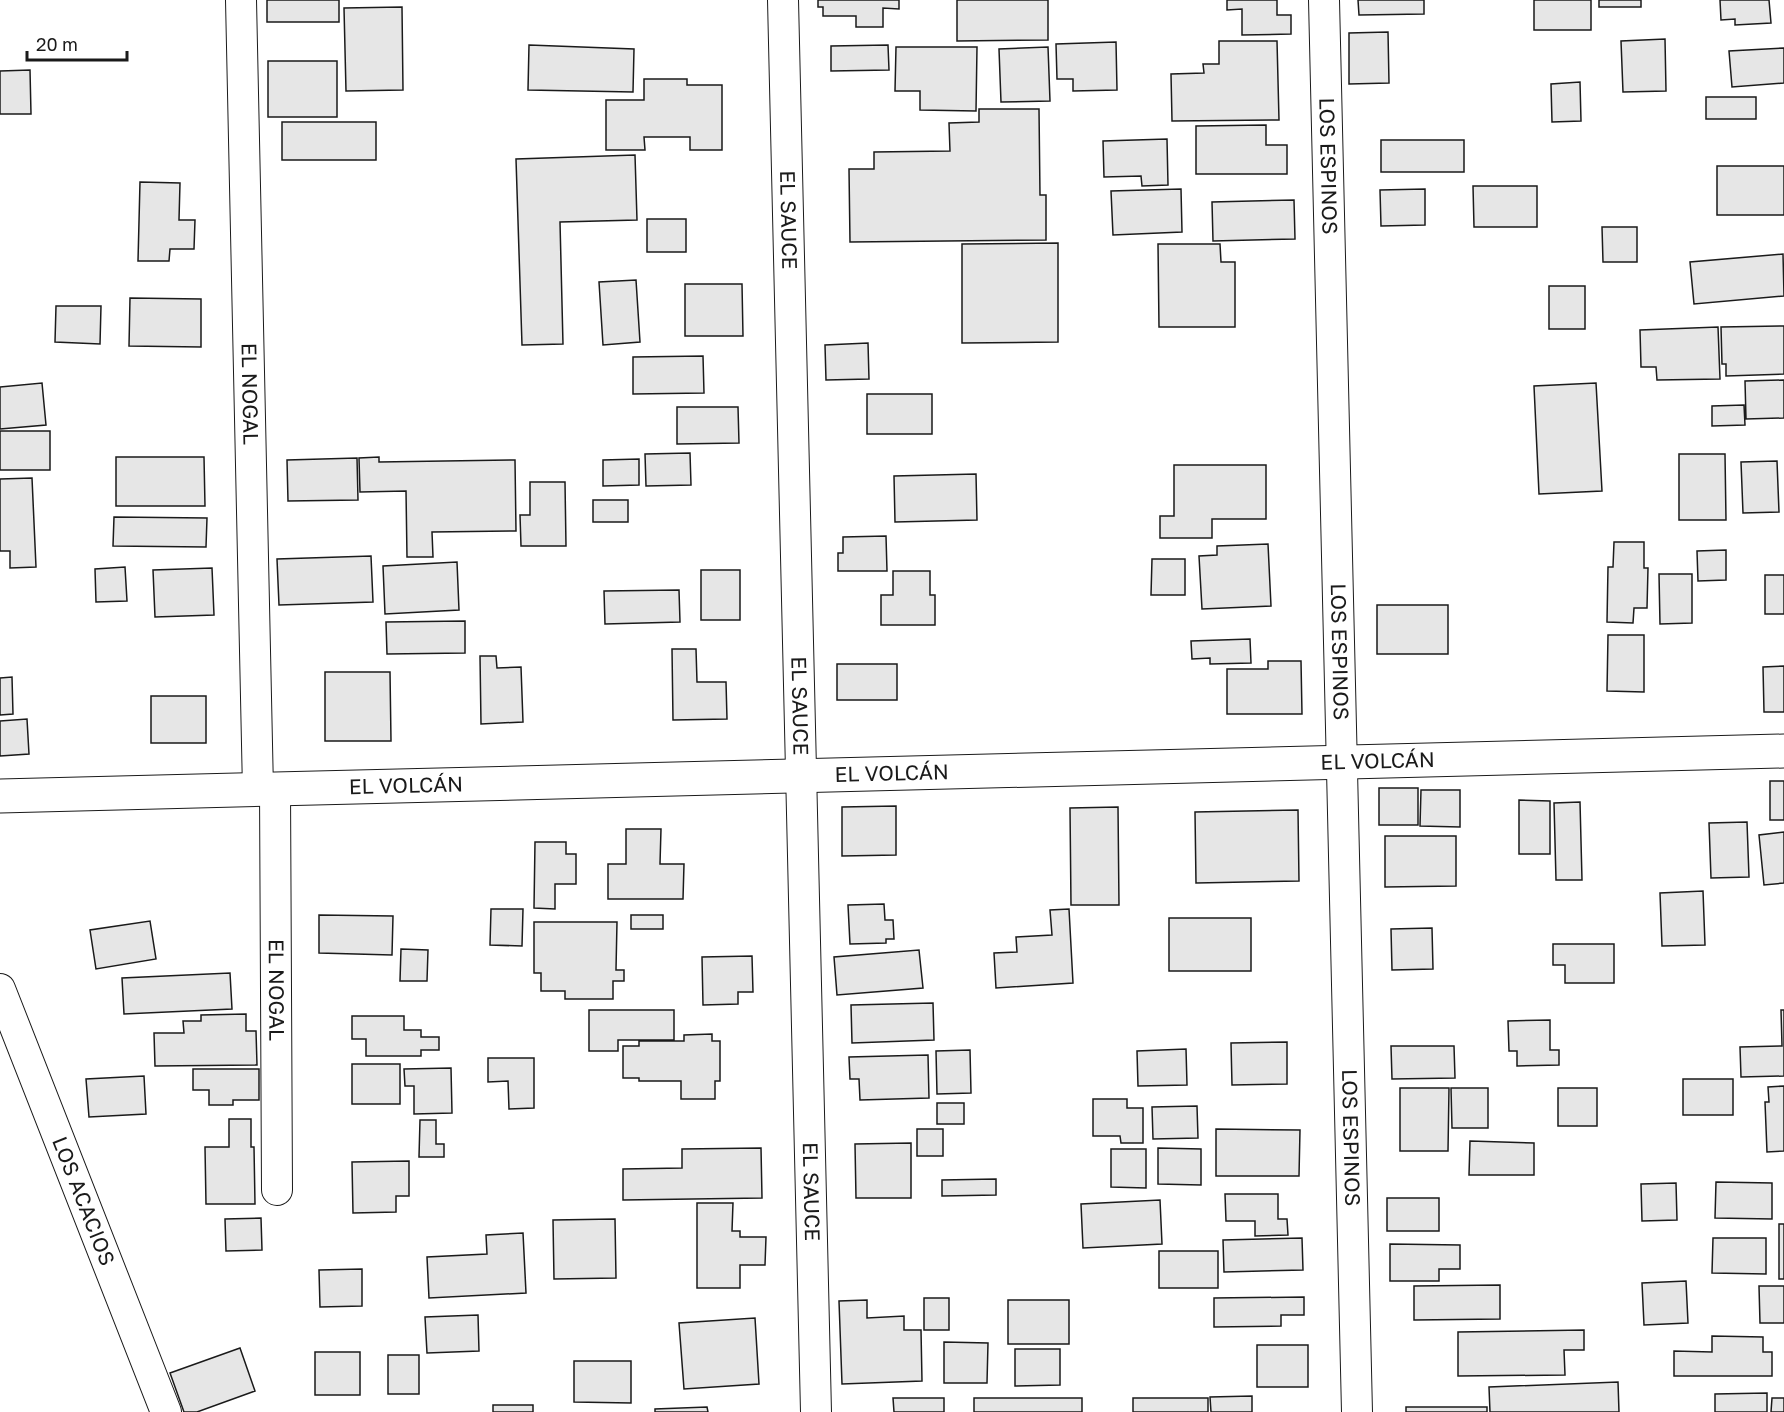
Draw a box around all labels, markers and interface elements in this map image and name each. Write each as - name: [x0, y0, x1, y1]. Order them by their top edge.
- scale bar: [27, 24, 128, 62]
- text: 20 m: [36, 33, 78, 55]
- street label: LOS ESPINOS: [1314, 97, 1343, 235]
- street label: EL SAUCE: [775, 170, 803, 270]
- street label: EL NOGAL: [236, 343, 265, 445]
- street label: LOS ESPINOS: [1326, 583, 1355, 721]
- street label: EL SAUCE: [786, 656, 815, 756]
- street label: EL VOLCÁN: [1320, 746, 1435, 775]
- street label: EL VOLCÁN: [834, 758, 949, 787]
- street label: EL VOLCÁN: [348, 770, 463, 799]
- street label: EL NOGAL: [264, 939, 290, 1041]
- street label: LOS ESPINOS: [1337, 1069, 1366, 1206]
- street label: LOS ACACIOS: [47, 1133, 121, 1269]
- street label: EL SAUCE: [798, 1142, 826, 1242]

